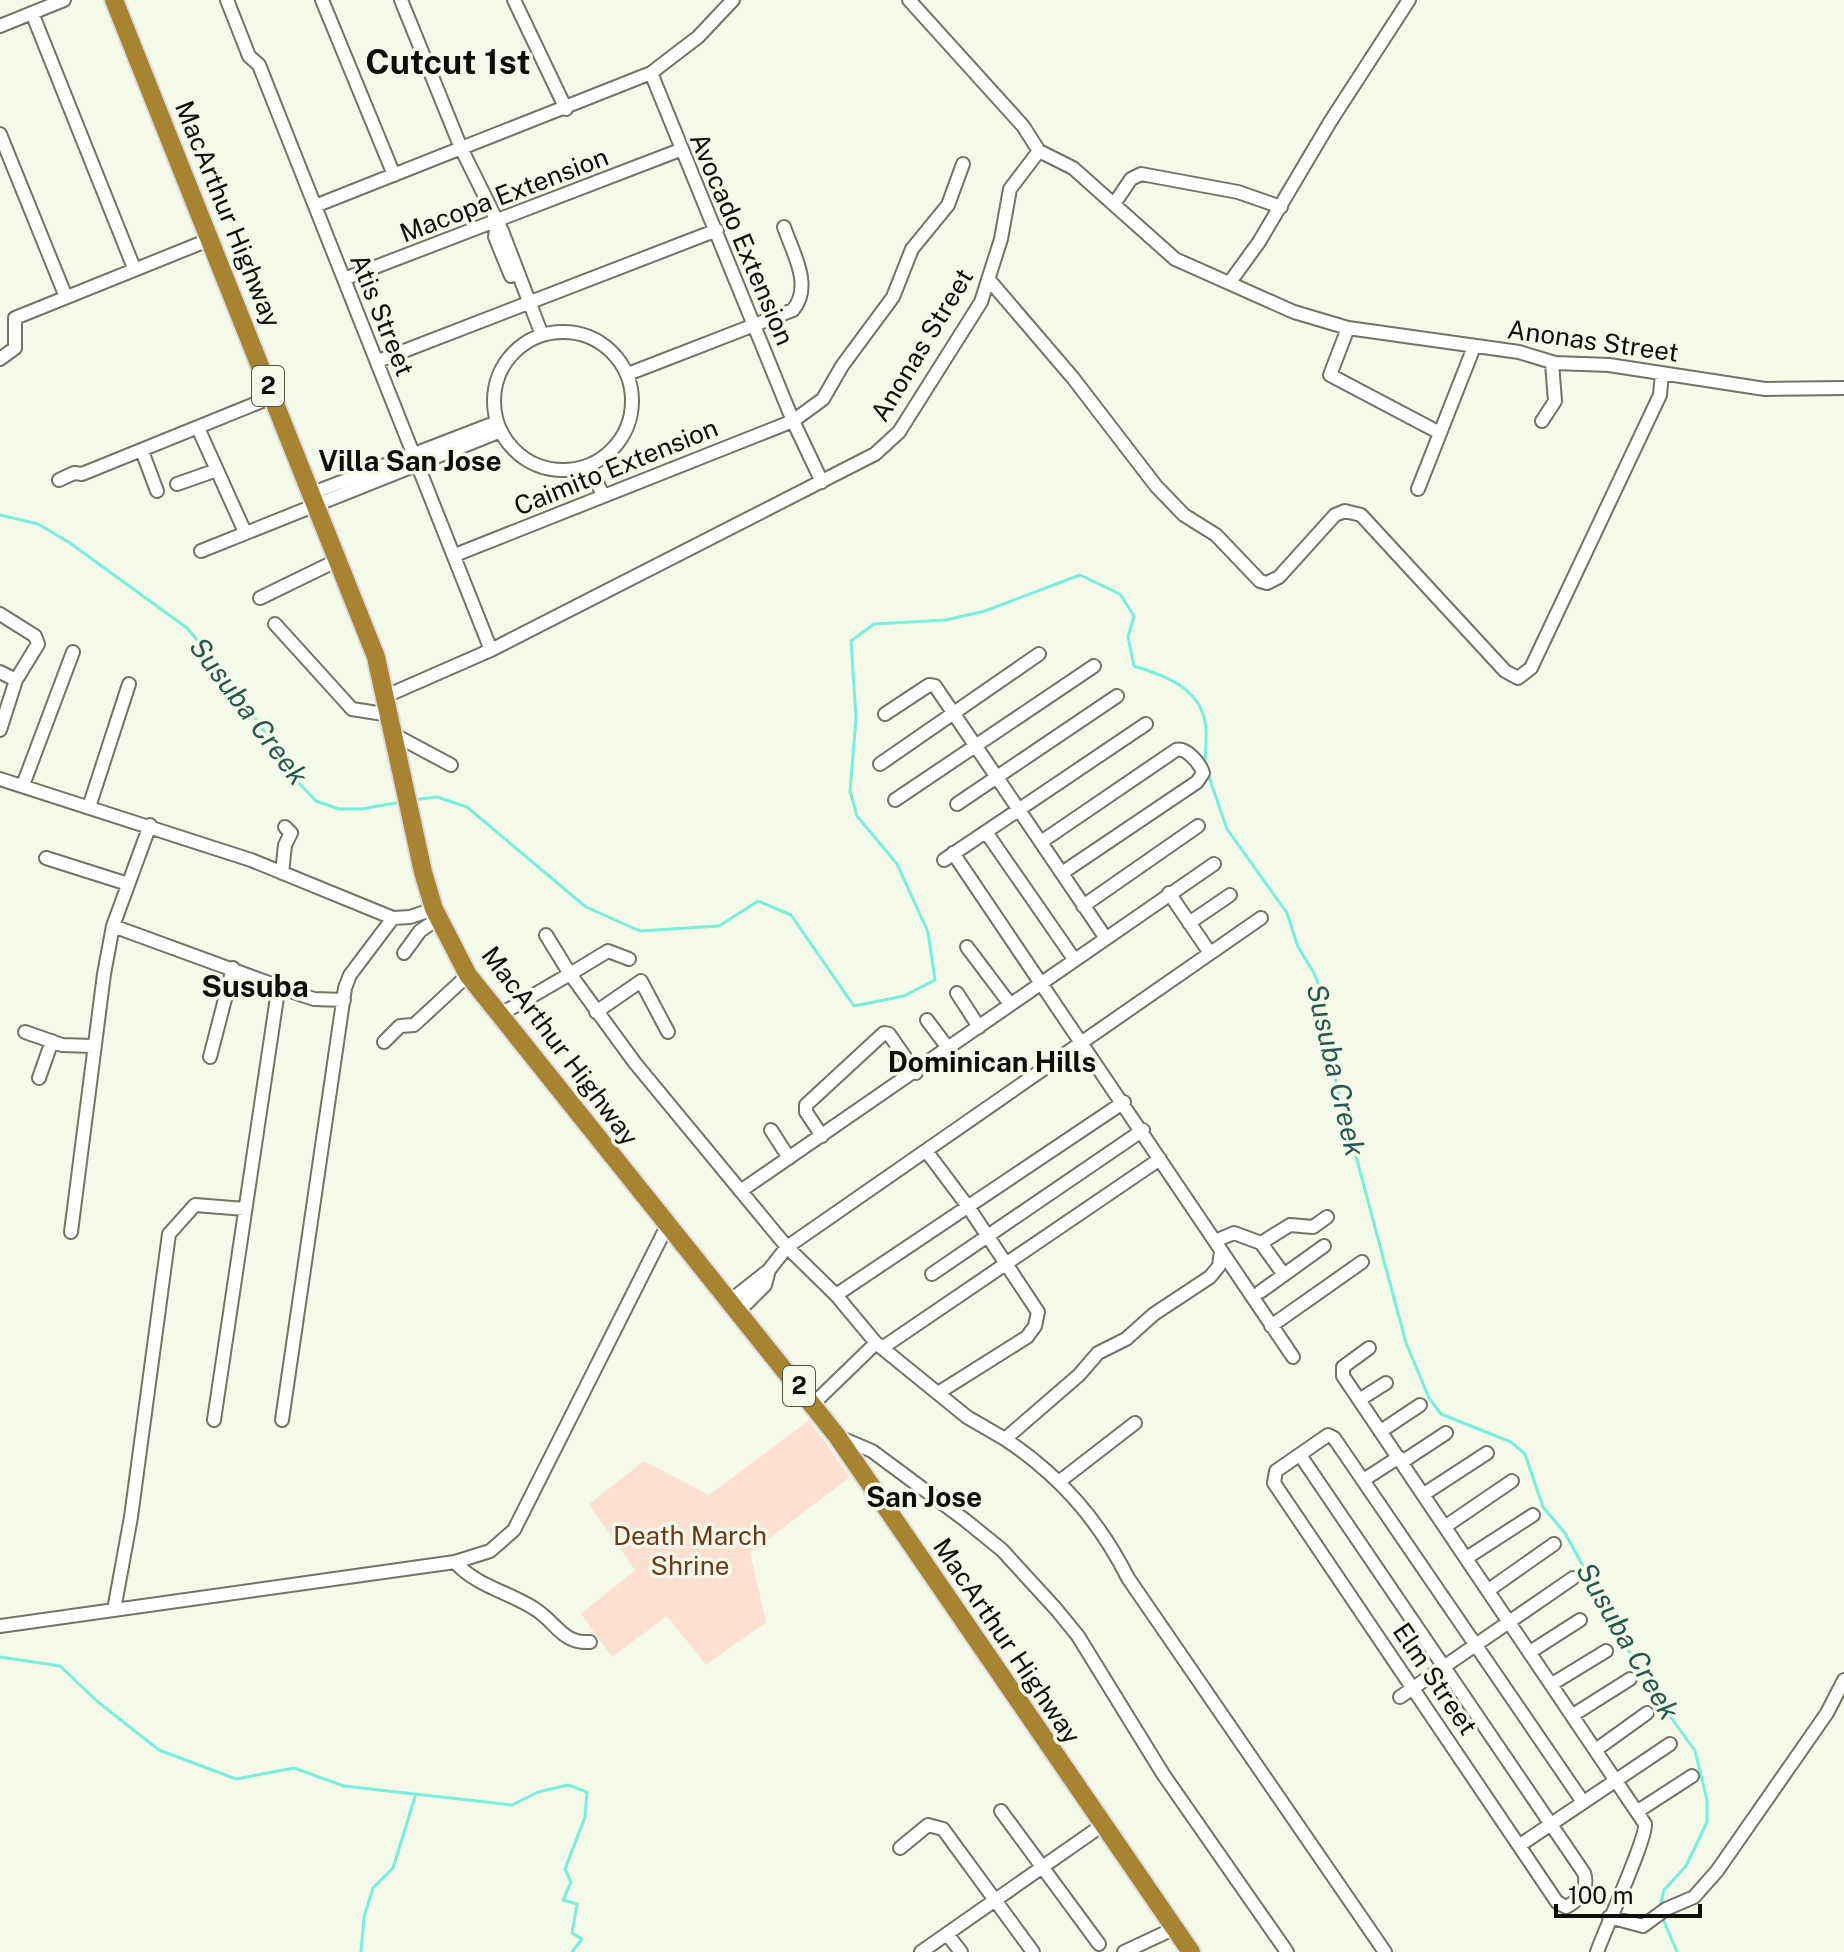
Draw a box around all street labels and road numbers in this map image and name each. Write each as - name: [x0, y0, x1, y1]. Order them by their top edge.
- street label: MacArthur Highway: [169, 96, 288, 332]
- street label: Avocado Extension: [684, 128, 801, 350]
- street label: Macopa Extension: [395, 141, 612, 249]
- street label: Atis Street: [344, 249, 421, 380]
- street label: Anonas Street: [864, 263, 979, 427]
- street label: Anonas Street: [1505, 313, 1681, 368]
- road number: 2: [252, 366, 284, 406]
- street label: Caimito Extension: [509, 412, 722, 522]
- street label: MacArthur Highway: [475, 940, 645, 1151]
- road number: 2: [783, 1366, 815, 1406]
- street label: MacArthur Highway: [927, 1532, 1088, 1750]
- street label: Elm Street: [1387, 1617, 1484, 1741]

